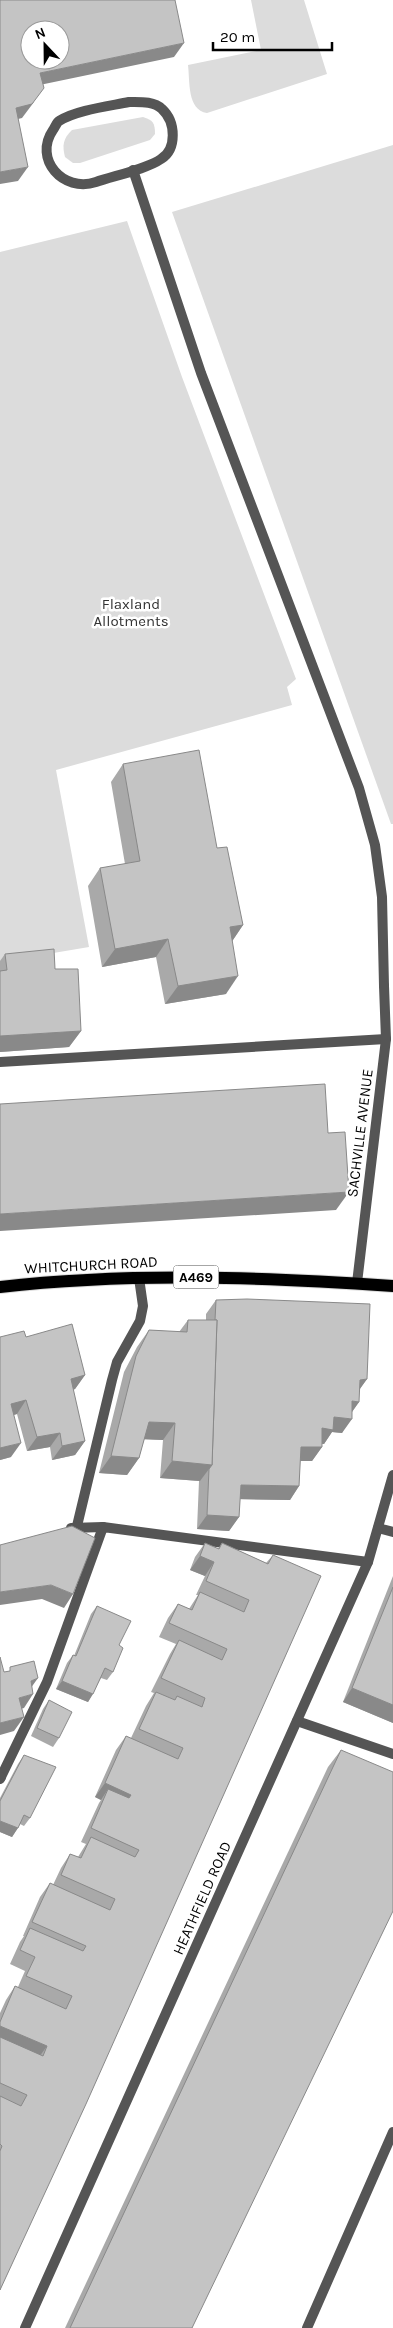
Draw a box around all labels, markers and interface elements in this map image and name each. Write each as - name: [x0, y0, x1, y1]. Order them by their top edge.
- north arrow: [20, 20, 70, 70]
- scale bar: [213, 20, 332, 52]
- text: N: [32, 24, 48, 43]
- text: 20 m: [220, 28, 255, 46]
- park label: Flaxland Allotments: [93, 595, 169, 630]
- street label: SACHVILLE AVENUE: [343, 1068, 377, 1198]
- street label: WHITCHURCH ROAD: [24, 1253, 158, 1277]
- road number: A469: [174, 1266, 218, 1288]
- street label: HEATHFIELD ROAD: [169, 1838, 235, 1958]

